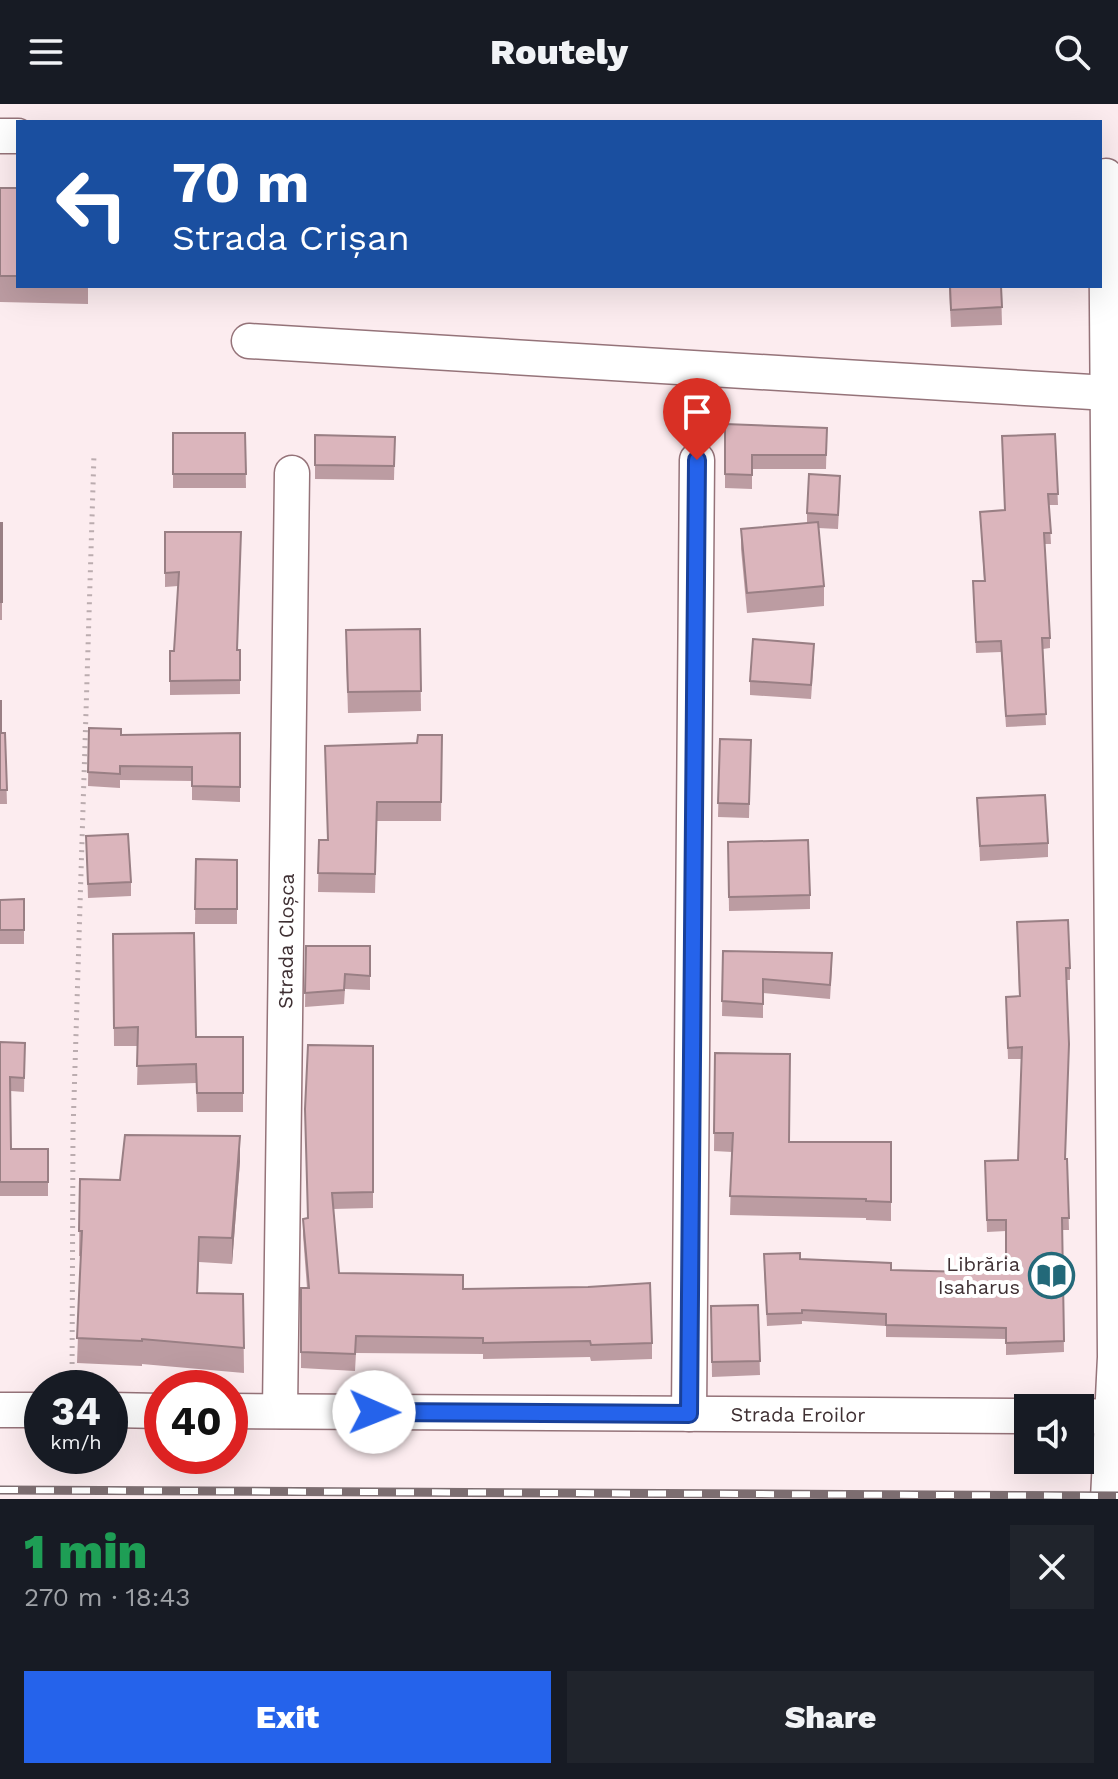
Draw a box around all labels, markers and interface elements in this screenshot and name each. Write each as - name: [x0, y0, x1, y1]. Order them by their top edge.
- icon: menu: [24, 30, 68, 74]
- icon: search: [1050, 30, 1094, 74]
- text: Routely: [490, 31, 628, 73]
- text: 70 m: [172, 150, 309, 216]
- icon: left: [40, 152, 144, 256]
- text: Strada Crișan: [172, 217, 410, 259]
- pin: [663, 378, 731, 460]
- icon: arrive: [675, 390, 719, 434]
- street label: Strada Cloșca: [273, 873, 299, 1009]
- library icon: Librăria Isaharus: [1027, 1251, 1075, 1299]
- place label: Librăria Isaharus: [938, 1252, 1020, 1299]
- speed limit sign: 40: [144, 1370, 248, 1474]
- position arrow: [332, 1370, 416, 1454]
- text: 34: [51, 1388, 101, 1435]
- map controls: [1014, 1394, 1094, 1474]
- button: sound: [1014, 1394, 1094, 1474]
- street label: Strada Eroilor: [730, 1402, 866, 1427]
- text: km/h: [50, 1430, 102, 1454]
- text: 1 min: [24, 1523, 147, 1580]
- button: close: [1010, 1525, 1094, 1609]
- text: 270 m · 18:43: [24, 1582, 191, 1612]
- button: Exit: [24, 1671, 551, 1763]
- button: Share: [567, 1671, 1094, 1763]

